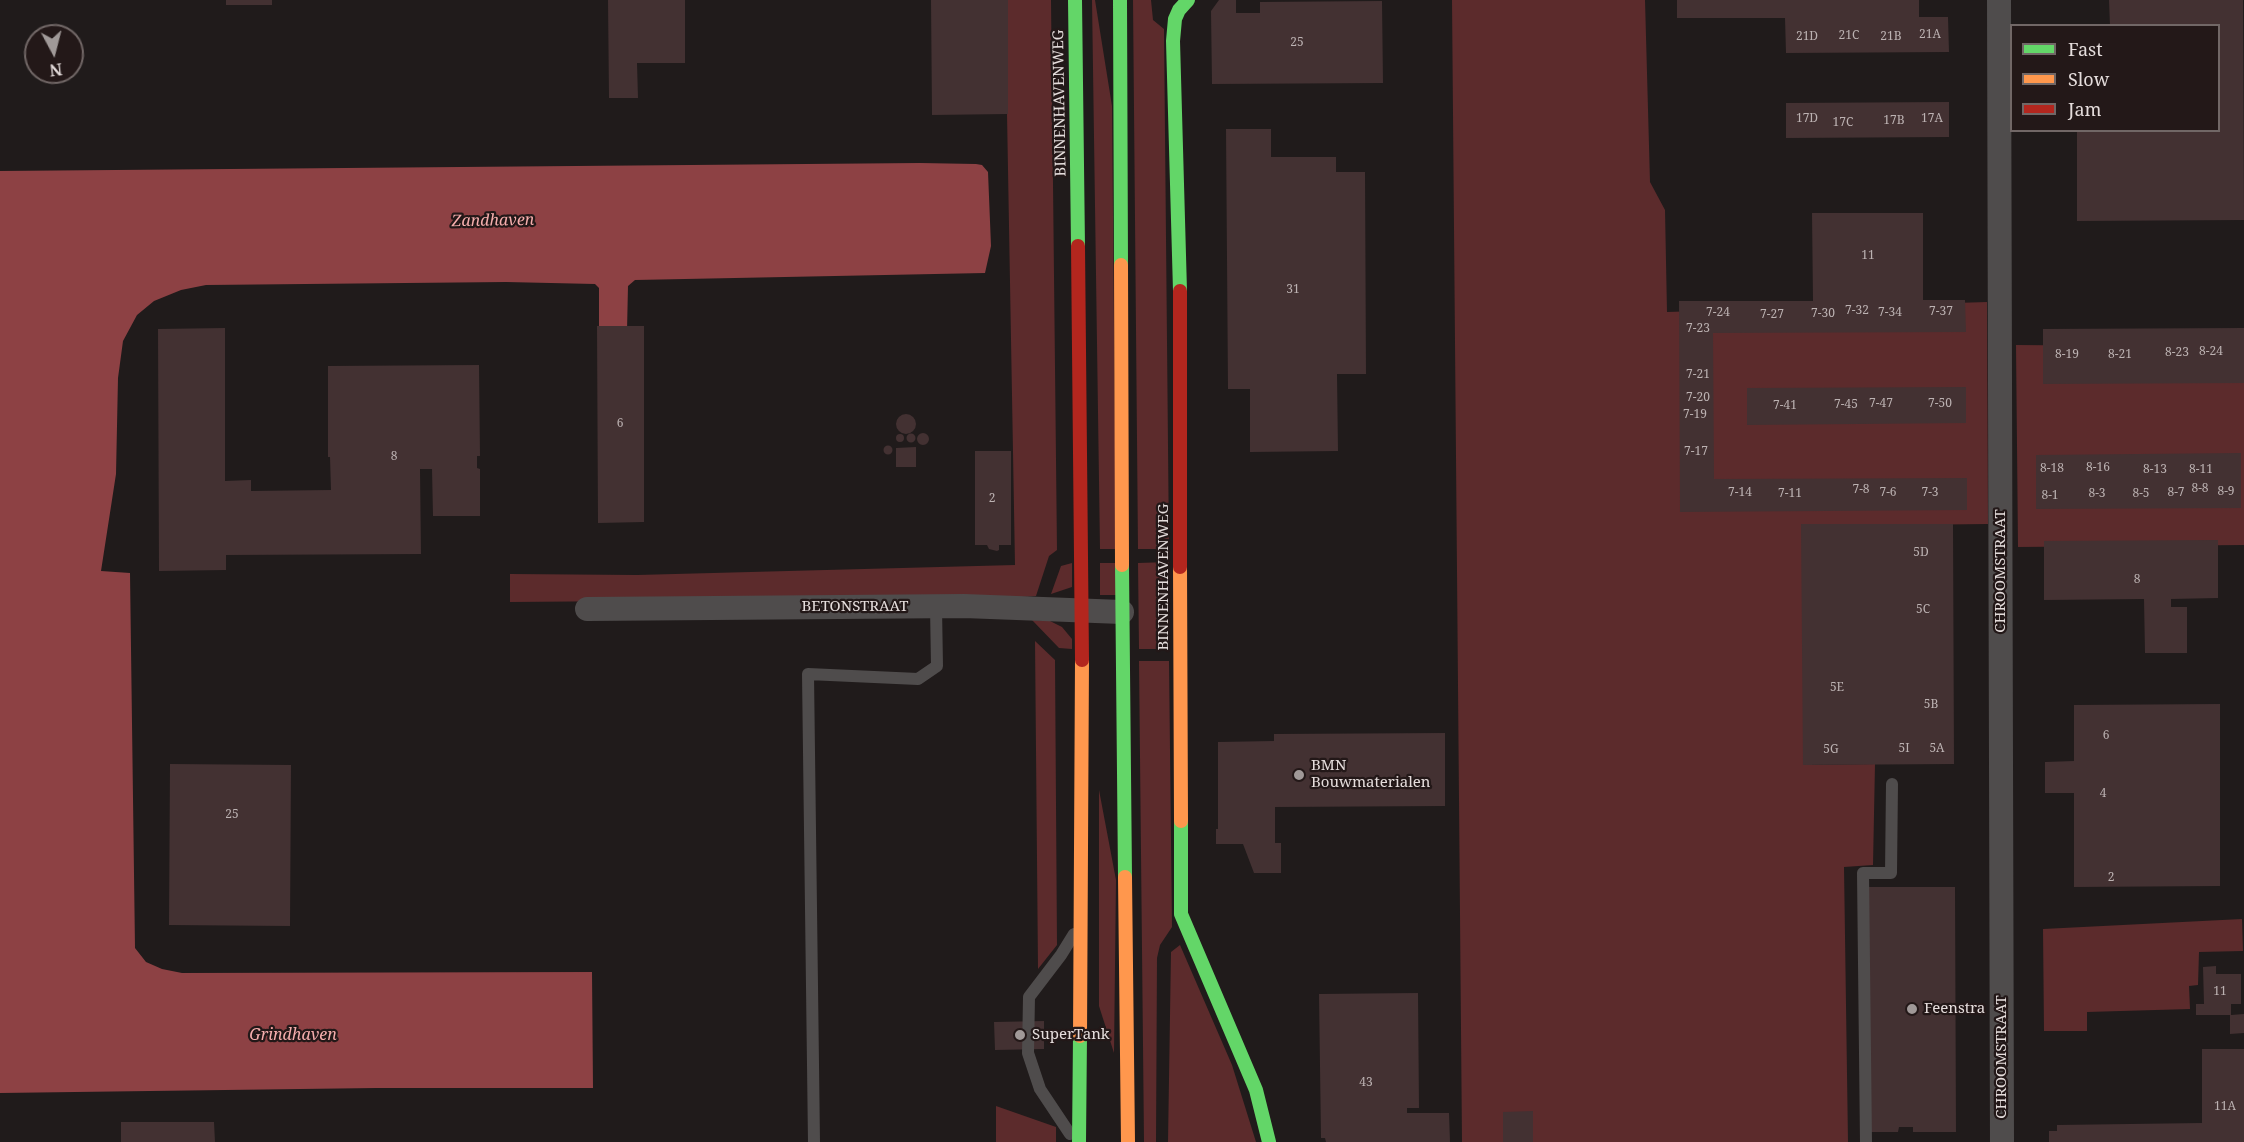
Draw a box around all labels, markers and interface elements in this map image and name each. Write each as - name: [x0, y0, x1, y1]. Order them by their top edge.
- north arrow: [24, 24, 84, 84]
- legend: [2010, 24, 2220, 132]
- house number: 21A: [1919, 28, 1941, 42]
- street label: BINNENHAVENWEG: [1050, 29, 1070, 177]
- house number: 21C: [1839, 29, 1859, 43]
- house number: 21D: [1796, 30, 1818, 44]
- house number: 21B: [1880, 30, 1902, 44]
- house number: 25: [1290, 36, 1304, 50]
- text: Fast: [2068, 37, 2103, 61]
- text: N: [48, 58, 64, 82]
- text: Slow: [2068, 67, 2109, 91]
- text: Jam: [2068, 97, 2102, 121]
- house number: 17D: [1796, 112, 1818, 126]
- house number: 17A: [1921, 112, 1943, 126]
- house number: 17B: [1883, 114, 1905, 128]
- house number: 17C: [1833, 116, 1853, 130]
- water label: Zandhaven: [451, 211, 535, 231]
- house number: 11: [1861, 249, 1875, 263]
- house number: 31: [1286, 283, 1300, 297]
- house number: 7-32: [1845, 304, 1869, 318]
- house number: 7-37: [1929, 305, 1953, 319]
- house number: 7-24: [1706, 306, 1730, 320]
- house number: 7-34: [1878, 306, 1902, 320]
- house number: 7-30: [1811, 307, 1835, 321]
- house number: 7-27: [1760, 308, 1784, 322]
- house number: 7-23: [1686, 322, 1710, 336]
- house number: 8-24: [2199, 345, 2223, 359]
- house number: 8-23: [2165, 346, 2189, 360]
- house number: 8-19: [2055, 348, 2079, 362]
- house number: 8-21: [2108, 348, 2132, 362]
- house number: 7-21: [1686, 368, 1710, 382]
- house number: 7-20: [1686, 391, 1710, 405]
- house number: 7-47: [1869, 397, 1893, 411]
- house number: 7-50: [1928, 397, 1952, 411]
- house number: 7-45: [1834, 398, 1858, 412]
- house number: 7-41: [1773, 399, 1797, 413]
- house number: 7-19: [1683, 408, 1707, 422]
- house number: 6: [617, 417, 623, 431]
- house number: 7-17: [1684, 445, 1708, 459]
- house number: 8: [391, 450, 397, 464]
- house number: 8-16: [2086, 461, 2110, 475]
- house number: 8-18: [2040, 462, 2064, 476]
- house number: 8-13: [2143, 463, 2167, 477]
- house number: 8-11: [2189, 463, 2213, 477]
- house number: 8-8: [2191, 482, 2209, 496]
- house number: 7-8: [1852, 483, 1870, 497]
- house number: 8-9: [2217, 485, 2235, 499]
- house number: 7-14: [1728, 486, 1752, 500]
- house number: 7-6: [1879, 486, 1897, 500]
- house number: 7-3: [1921, 486, 1939, 500]
- house number: 8-7: [2167, 486, 2185, 500]
- house number: 7-11: [1778, 487, 1802, 501]
- house number: 8-3: [2088, 487, 2106, 501]
- house number: 8-5: [2132, 487, 2150, 501]
- house number: 8-1: [2041, 489, 2059, 503]
- house number: 2: [989, 492, 995, 506]
- street label: BINNENHAVENWEG: [1155, 504, 1173, 650]
- street label: CHROOMSTRAAT: [1992, 509, 2010, 633]
- house number: 5D: [1913, 546, 1929, 560]
- house number: 8: [2134, 573, 2140, 587]
- street label: BETONSTRAAT: [802, 598, 908, 616]
- house number: 5C: [1916, 603, 1930, 617]
- house number: 5E: [1830, 681, 1844, 695]
- house number: 5B: [1924, 698, 1938, 712]
- house number: 6: [2103, 729, 2109, 743]
- house number: 5I: [1898, 742, 1910, 756]
- house number: 5A: [1929, 742, 1945, 756]
- house number: 5G: [1823, 743, 1839, 757]
- place label: BMN Bouwmaterialen: [1311, 757, 1431, 792]
- marker: BMN Bouwmaterialen: [1292, 768, 1306, 782]
- house number: 4: [2100, 787, 2106, 801]
- house number: 25: [225, 808, 239, 822]
- house number: 2: [2108, 871, 2114, 885]
- house number: 11: [2213, 985, 2227, 999]
- street label: CHROOMSTRAAT: [1993, 995, 2011, 1119]
- place label: Feenstra: [1924, 1000, 1985, 1018]
- marker: Feenstra: [1905, 1002, 1919, 1016]
- water label: Grindhaven: [249, 1025, 337, 1045]
- place label: SuperTank: [1032, 1026, 1110, 1044]
- marker: SuperTank: [1013, 1028, 1027, 1042]
- house number: 43: [1359, 1076, 1373, 1090]
- house number: 11A: [2214, 1100, 2236, 1114]

